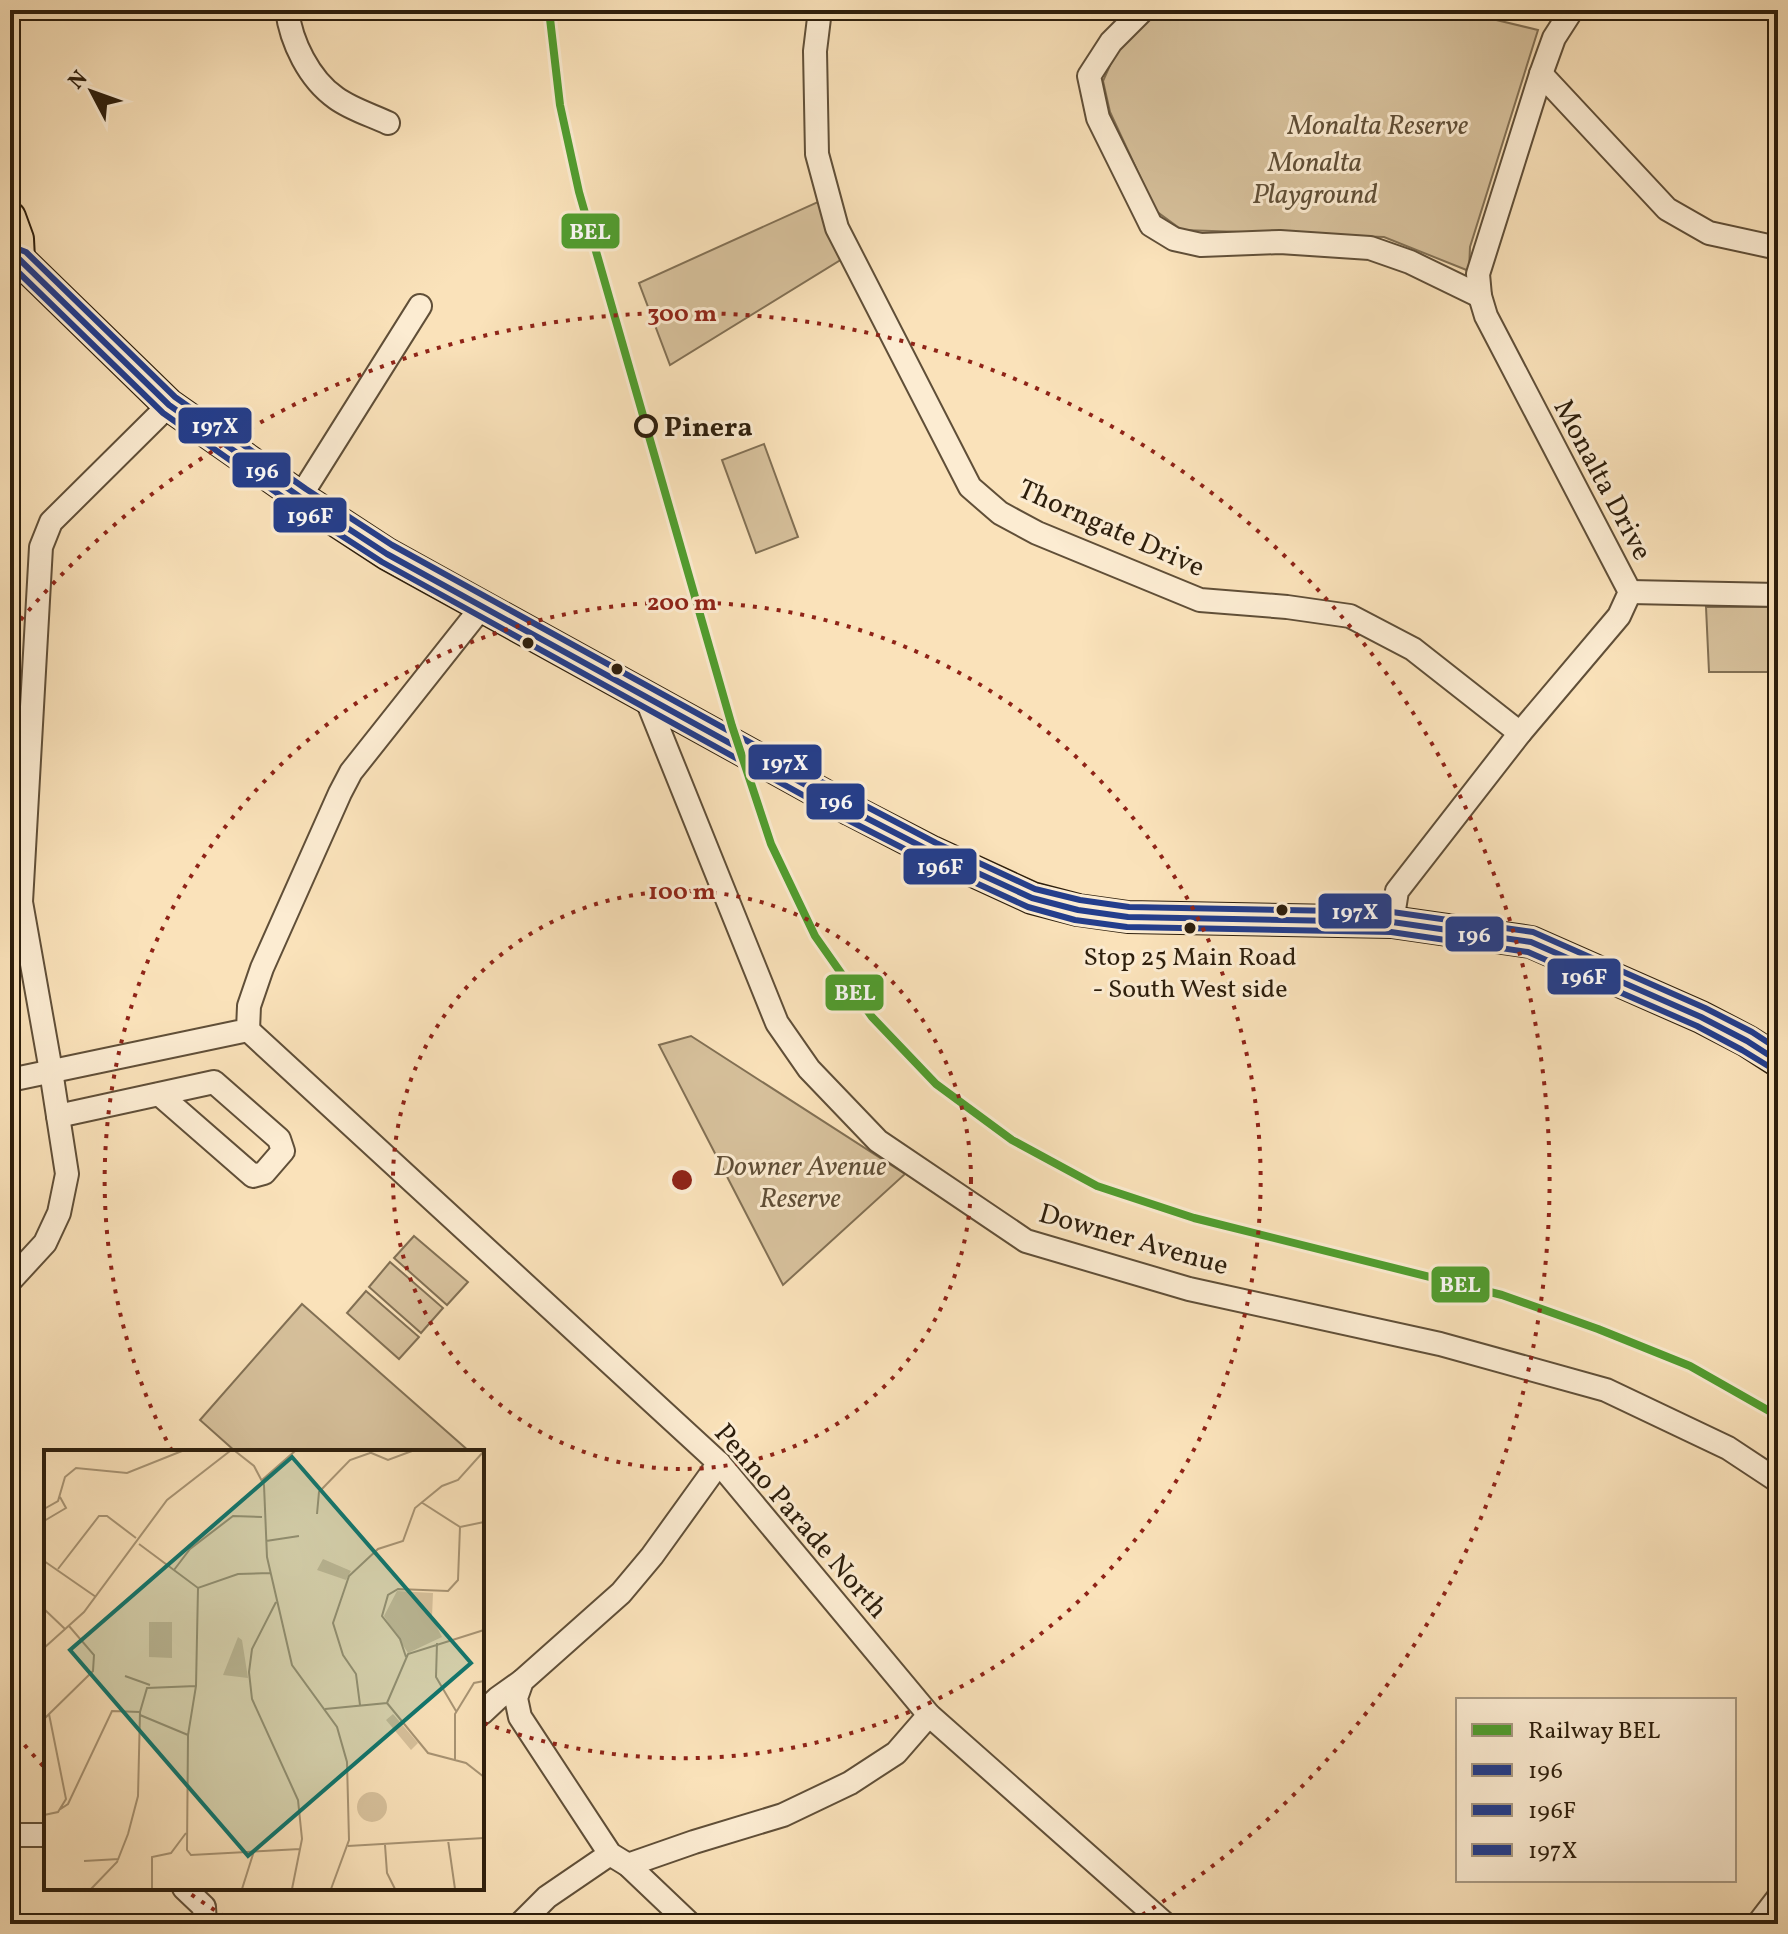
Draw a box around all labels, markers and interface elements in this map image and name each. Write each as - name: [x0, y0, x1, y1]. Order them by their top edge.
- north arrow: [52, 52, 132, 132]
- text: N: [62, 64, 96, 97]
- park label: Monalta Reserve: [1287, 107, 1468, 146]
- park label: Monalta Playground: [1252, 144, 1378, 215]
- line badge: BEL: [560, 212, 621, 250]
- text: BEL: [569, 218, 611, 249]
- text: 300 m: [647, 298, 717, 332]
- street label: Monalta Drive: [1543, 393, 1661, 568]
- line badge: 197X: [177, 406, 253, 445]
- place label: Pinera: [664, 409, 753, 448]
- text: 197X: [192, 412, 238, 443]
- marker: Pinera: [635, 415, 657, 437]
- line badge: 196: [231, 451, 292, 489]
- text: 196: [245, 457, 279, 488]
- street label: Thorngate Drive: [1011, 471, 1210, 588]
- line badge: 196F: [272, 496, 348, 534]
- text: 196F: [287, 502, 333, 533]
- text: 200 m: [647, 587, 717, 621]
- unlabelled marker: [520, 635, 536, 651]
- unlabelled marker: [609, 661, 625, 677]
- line badge: 197X: [747, 743, 823, 781]
- text: 197X: [762, 749, 808, 780]
- line badge: 196: [805, 782, 866, 821]
- text: 196: [819, 788, 853, 819]
- line badge: 196F: [902, 847, 978, 886]
- text: 196F: [917, 853, 963, 884]
- text: 100 m: [648, 876, 716, 910]
- line badge: 197X: [1317, 892, 1393, 930]
- text: 197X: [1332, 898, 1378, 929]
- unlabelled marker: [1274, 902, 1290, 918]
- line badge: 196: [1444, 915, 1505, 953]
- marker: Stop 25 Main Road - South West side: [1182, 920, 1198, 936]
- text: 196: [1457, 921, 1491, 952]
- place label: Stop 25 Main Road - South West side: [1083, 940, 1297, 1008]
- line badge: 196F: [1546, 957, 1622, 996]
- text: 196F: [1561, 963, 1607, 994]
- line badge: BEL: [824, 973, 885, 1012]
- text: BEL: [834, 979, 876, 1010]
- park label: Downer Avenue Reserve: [714, 1148, 886, 1219]
- centre of rings: [668, 1166, 696, 1194]
- street label: Downer Avenue: [1034, 1195, 1233, 1286]
- line badge: BEL: [1430, 1265, 1491, 1304]
- text: BEL: [1439, 1271, 1481, 1302]
- street label: Penno Parade North: [704, 1415, 896, 1628]
- inset map: [44, 1450, 484, 1890]
- legend: [1456, 1698, 1736, 1882]
- text: Railway BEL: [1528, 1715, 1660, 1749]
- text: 196: [1528, 1755, 1563, 1789]
- text: 196F: [1528, 1795, 1576, 1829]
- text: 197X: [1528, 1835, 1577, 1869]

